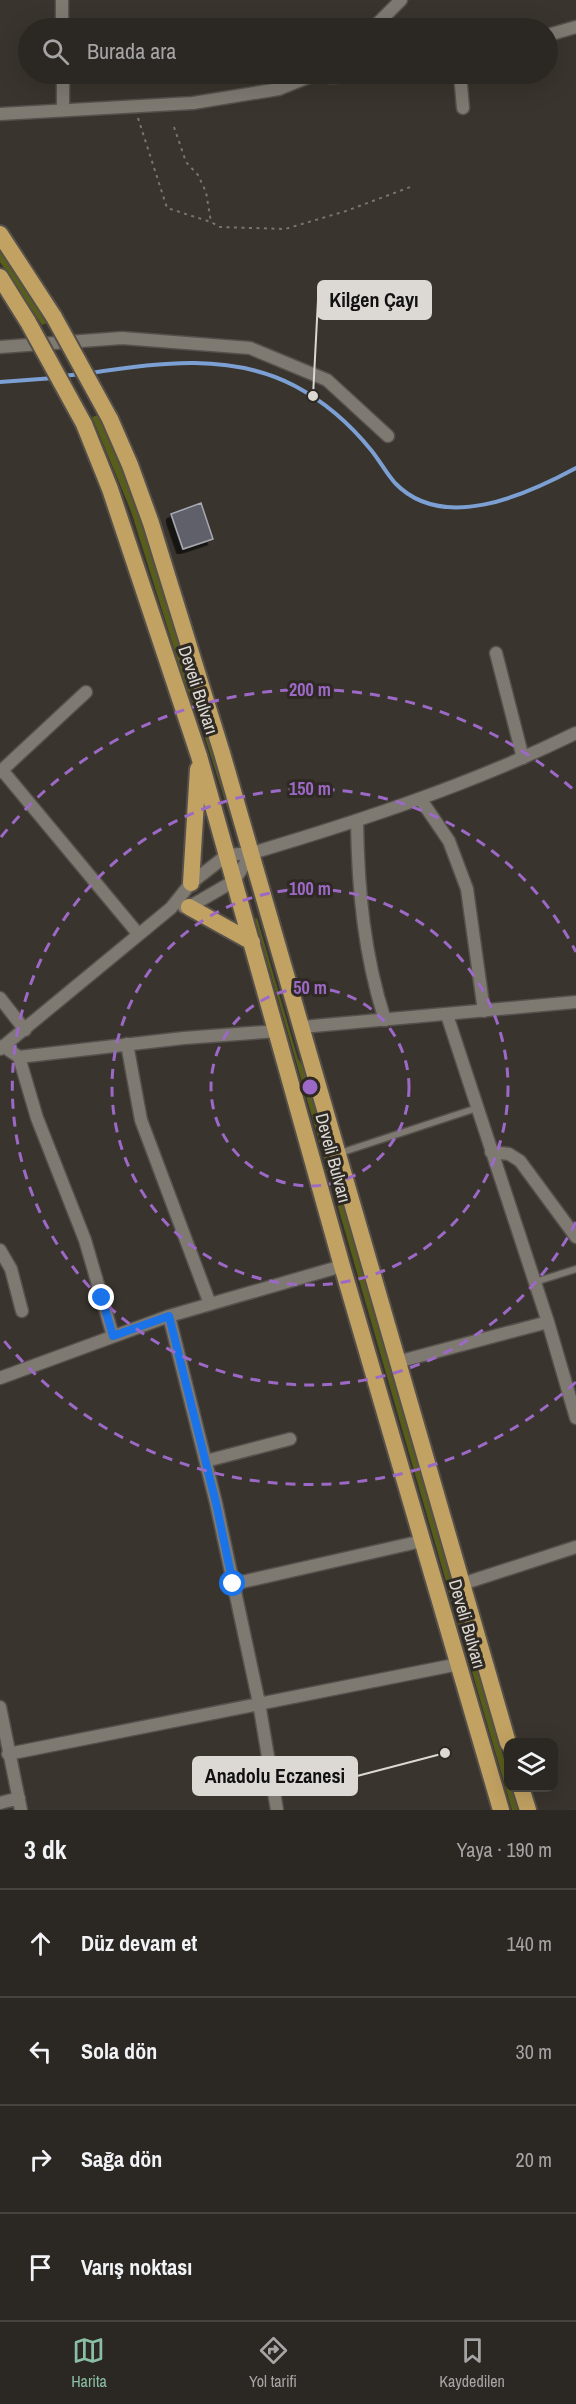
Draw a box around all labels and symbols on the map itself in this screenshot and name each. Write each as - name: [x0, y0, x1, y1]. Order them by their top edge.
- callout: Kilgen Çayı: [318, 281, 431, 319]
- text: Kilgen Çayı: [329, 286, 419, 313]
- street label: Develi Bulvarı: [172, 642, 225, 737]
- text: 200 m: [289, 677, 331, 702]
- text: 150 m: [289, 776, 331, 801]
- text: 100 m: [289, 876, 331, 901]
- text: 50 m: [293, 975, 327, 1000]
- centre of rings: [300, 1077, 320, 1097]
- street label: Develi Bulvarı: [310, 1110, 357, 1205]
- route end: [88, 1284, 114, 1310]
- route start: [219, 1570, 245, 1596]
- street label: Develi Bulvarı: [443, 1576, 492, 1671]
- callout: Anadolu Eczanesi: [193, 1757, 357, 1795]
- text: Anadolu Eczanesi: [205, 1762, 345, 1789]

